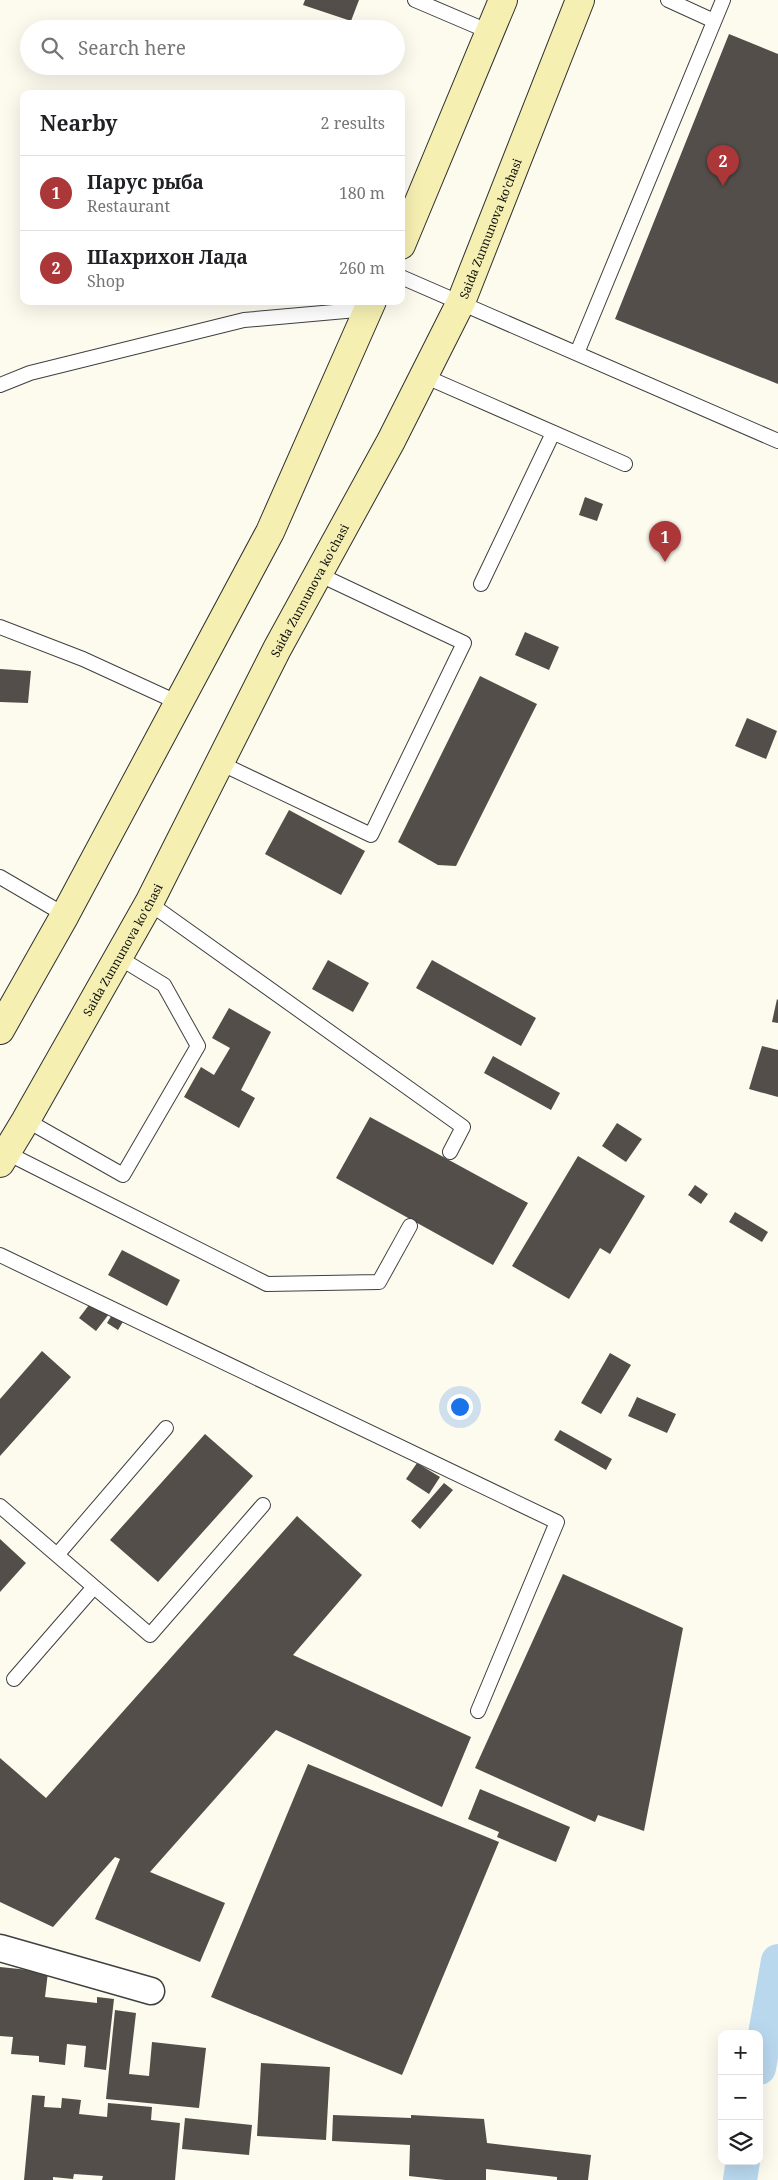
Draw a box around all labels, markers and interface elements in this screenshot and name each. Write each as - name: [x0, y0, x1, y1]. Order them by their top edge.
- search box: [20, 20, 405, 75]
- icon: search: [38, 34, 66, 62]
- text: Search here: [78, 35, 186, 61]
- text: Nearby: [40, 109, 118, 137]
- text: 2 results: [321, 112, 385, 134]
- pin: 2: [707, 145, 739, 186]
- street label: Saida Zunnunova ko'chasi: [455, 156, 525, 301]
- text: Парус рыба: [87, 169, 204, 195]
- text: 1: [51, 182, 61, 204]
- text: 180 m: [339, 182, 385, 204]
- text: Restaurant: [87, 195, 170, 217]
- text: Шахрихон Лада: [87, 244, 248, 270]
- text: 2: [51, 257, 61, 279]
- text: 260 m: [339, 257, 385, 279]
- text: Shop: [87, 270, 125, 292]
- street label: Saida Zunnunova ko'chasi: [266, 521, 353, 660]
- pin: 1: [649, 521, 681, 562]
- street label: Saida Zunnunova ko'chasi: [78, 880, 166, 1019]
- your location: [447, 1394, 473, 1420]
- map controls: [718, 2030, 763, 2165]
- button: +: [718, 2030, 763, 2075]
- button: −: [718, 2075, 763, 2120]
- button: layers: [718, 2120, 763, 2165]

